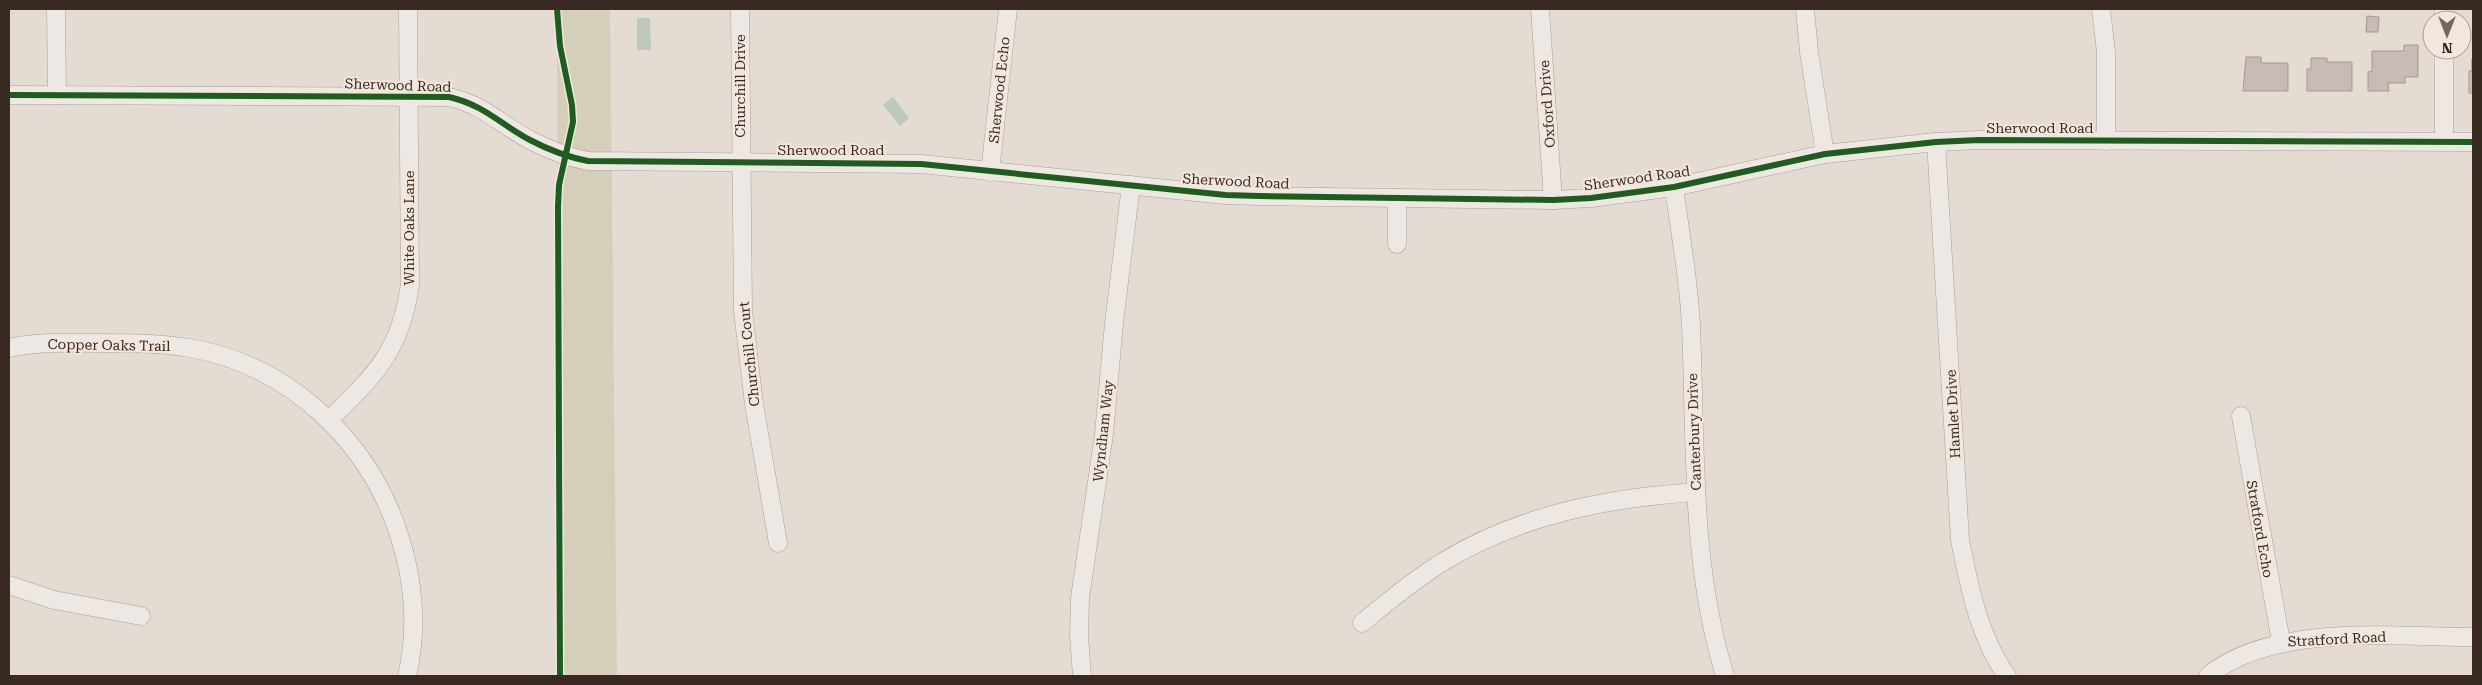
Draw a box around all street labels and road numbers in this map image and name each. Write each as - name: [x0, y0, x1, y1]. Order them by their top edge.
- street label: Churchill Drive: [732, 34, 748, 138]
- street label: Sherwood Echo: [985, 36, 1013, 144]
- street label: Oxford Drive: [1536, 59, 1558, 148]
- street label: Sherwood Road: [344, 75, 452, 95]
- street label: Sherwood Road: [1987, 120, 2093, 136]
- street label: Sherwood Road: [778, 142, 884, 158]
- street label: Sherwood Road: [1583, 163, 1691, 193]
- street label: White Oaks Lane: [401, 170, 417, 285]
- street label: Sherwood Road: [1182, 170, 1290, 192]
- street label: Churchill Court: [736, 301, 762, 407]
- street label: Copper Oaks Trail: [47, 336, 171, 354]
- street label: Hamlet Drive: [1943, 369, 1963, 459]
- street label: Canterbury Drive: [1684, 373, 1704, 491]
- street label: Wyndham Way: [1090, 379, 1116, 483]
- street label: Stratford Echo: [2244, 479, 2276, 579]
- street label: Stratford Road: [2287, 628, 2387, 650]

